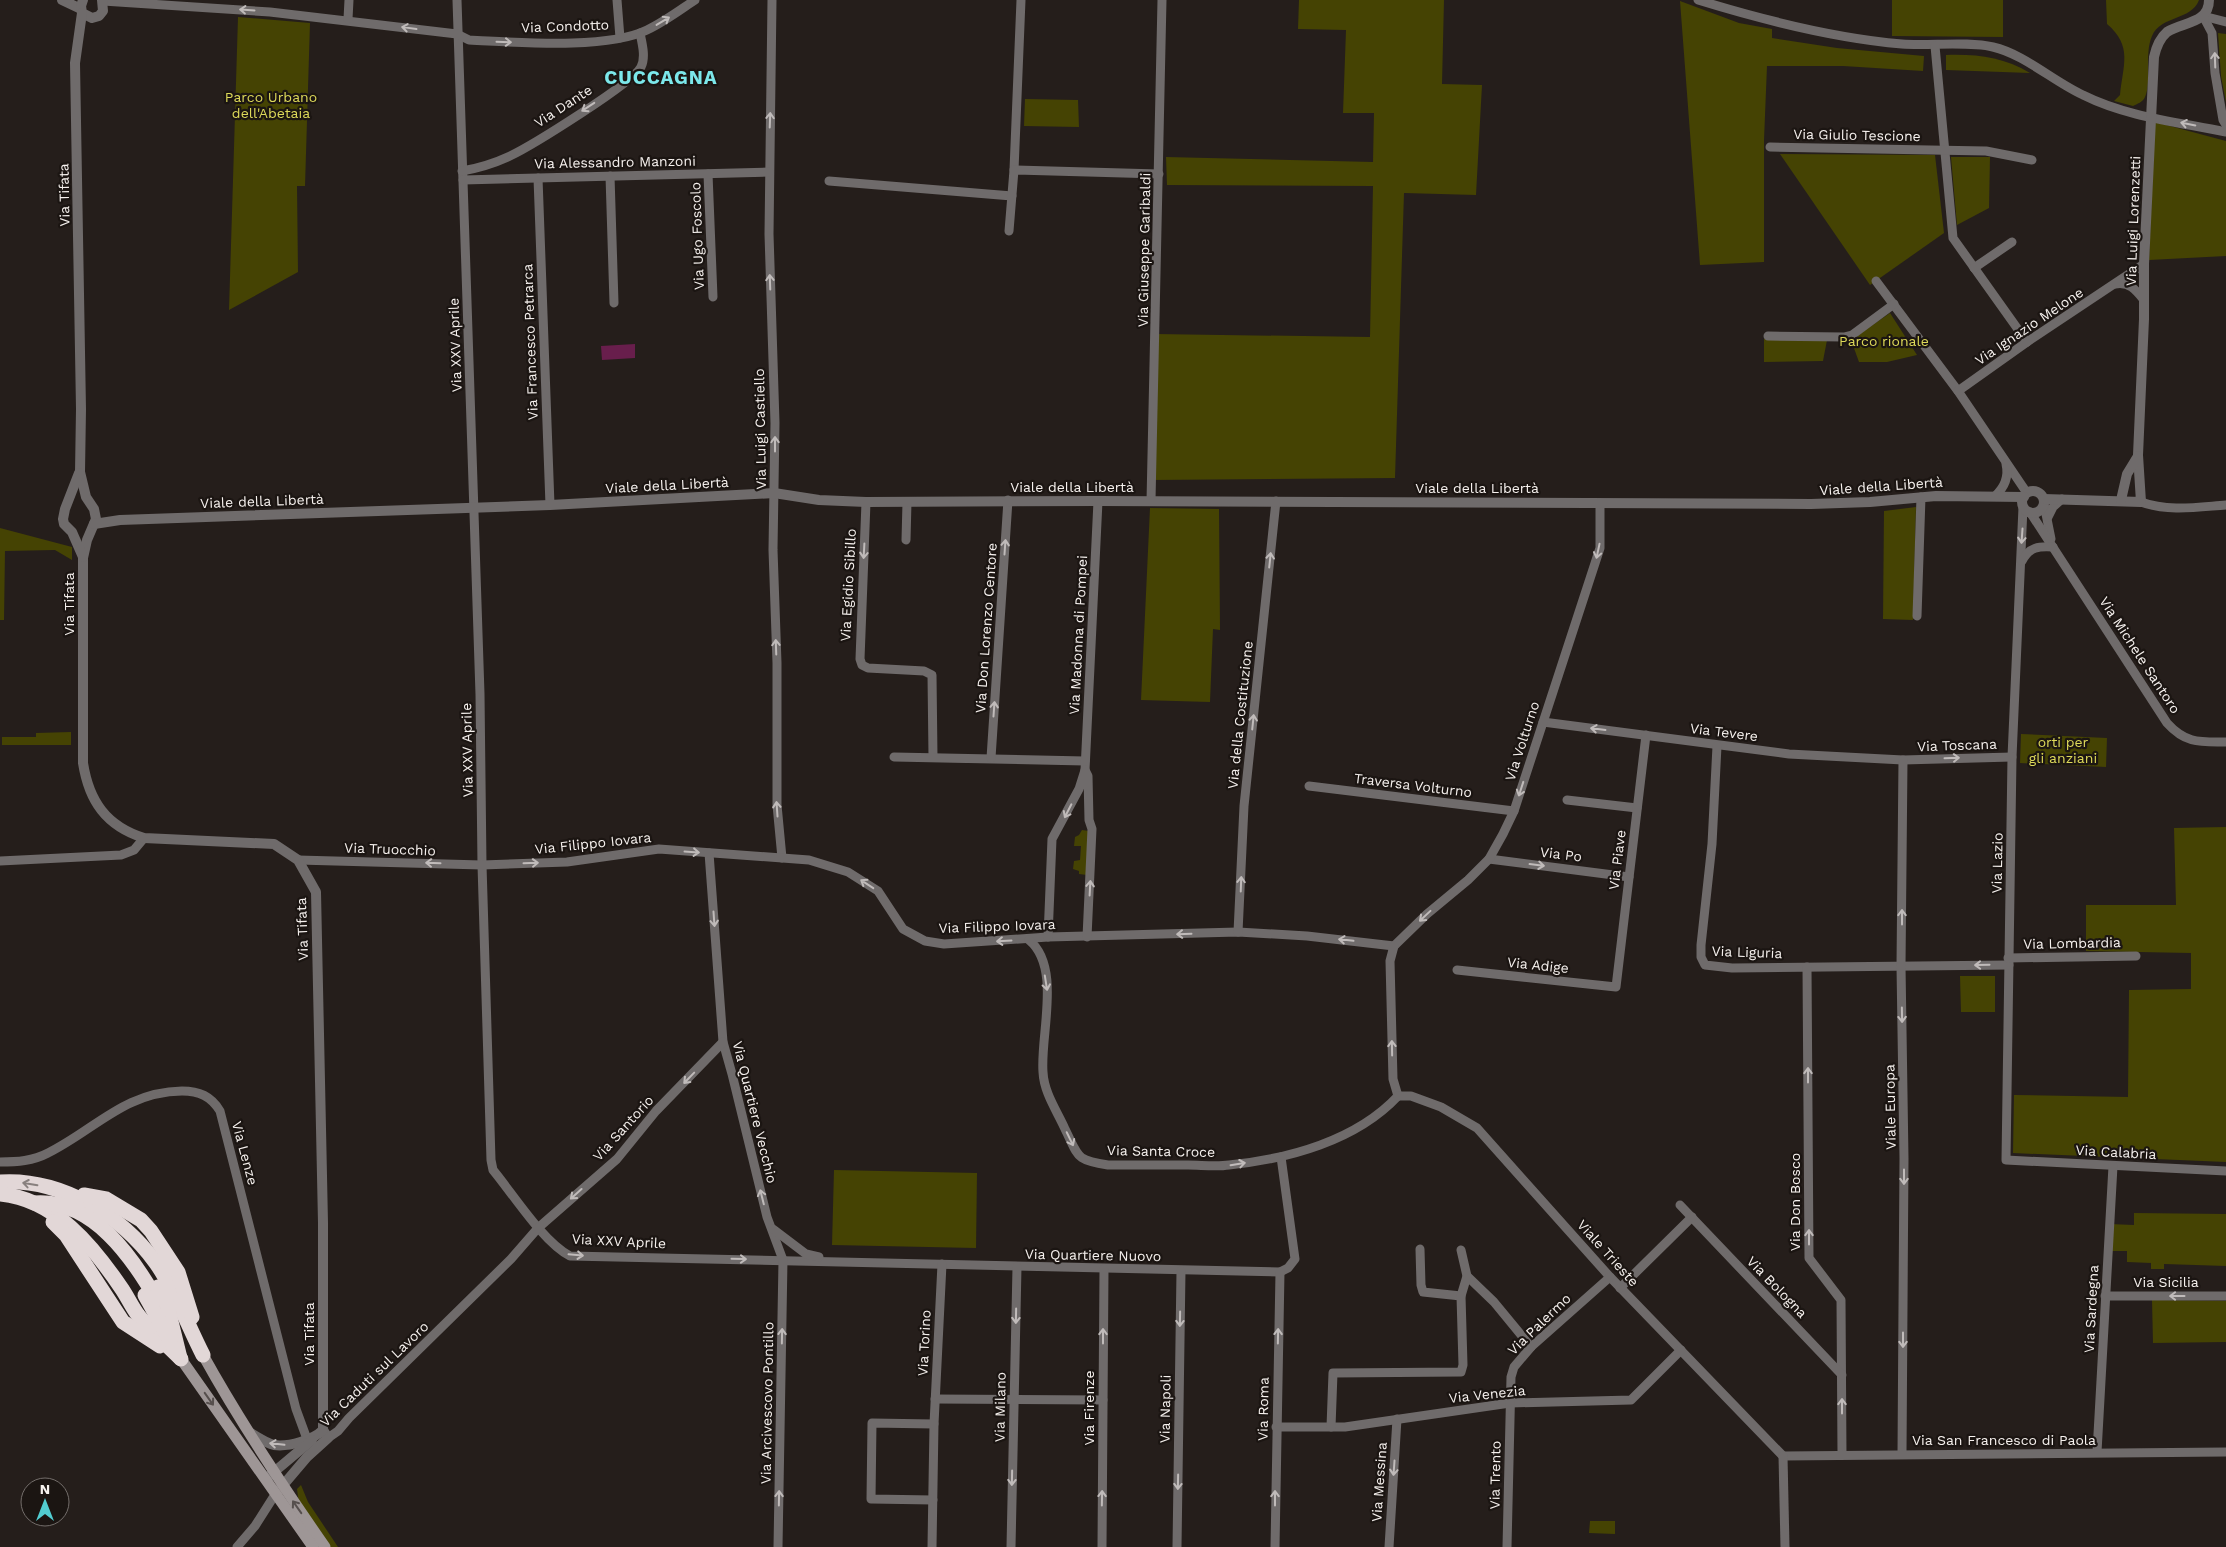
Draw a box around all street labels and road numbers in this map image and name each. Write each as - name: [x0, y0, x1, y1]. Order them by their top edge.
- street label: Via Condotto: [521, 16, 609, 36]
- street label: Via Dante: [531, 81, 595, 131]
- street label: Via Giulio Tescione: [1793, 126, 1921, 144]
- street label: Via Alessandro Manzoni: [534, 153, 696, 171]
- street label: Via Luigi Lorenzetti: [2123, 156, 2143, 286]
- street label: Via Tifata: [55, 163, 73, 227]
- street label: Via Giuseppe Garibaldi: [1135, 173, 1153, 327]
- street label: Via Ugo Foscolo: [687, 182, 707, 290]
- street label: Via Francesco Petrarca: [519, 264, 541, 420]
- street label: Via Ignazio Melone: [1972, 284, 2086, 368]
- street label: Via XXV Aprile: [445, 298, 465, 392]
- street label: Via Luigi Castiello: [751, 368, 769, 490]
- street label: Viale della Libertà: [605, 474, 729, 496]
- street label: Viale della Libertà: [1819, 474, 1943, 498]
- street label: Viale della Libertà: [1010, 479, 1134, 495]
- street label: Viale della Libertà: [1415, 480, 1539, 496]
- street label: Viale della Libertà: [200, 491, 324, 511]
- street label: Via Egidio Sibillo: [837, 528, 859, 642]
- street label: Via Don Lorenzo Centore: [972, 542, 1000, 714]
- street label: Via Madonna di Pompei: [1066, 555, 1090, 715]
- street label: Via Tifata: [61, 572, 77, 636]
- street label: Via Michele Santoro: [2096, 594, 2184, 716]
- street label: Via della Costituzione: [1224, 640, 1256, 790]
- street label: Via Volturno: [1502, 699, 1542, 783]
- street label: Via XXV Aprile: [458, 703, 476, 797]
- street label: Via Tevere: [1689, 720, 1759, 744]
- street label: Via Toscana: [1917, 736, 1997, 754]
- street label: Traversa Volturno: [1353, 770, 1473, 800]
- street label: Via Filippo Iovara: [534, 829, 652, 857]
- street label: Via Piave: [1605, 829, 1629, 891]
- street label: Via Lazio: [1988, 832, 2006, 894]
- street label: Via Truocchio: [344, 839, 436, 859]
- street label: Via Po: [1539, 844, 1583, 864]
- street label: Via Tifata: [293, 897, 311, 961]
- street label: Via Filippo Iovara: [938, 916, 1056, 936]
- street label: Via Lombardia: [2023, 934, 2121, 952]
- street label: Via Liguria: [1711, 943, 1783, 961]
- street label: Via Adige: [1506, 954, 1570, 976]
- street label: Via Quartiere Vecchio: [730, 1039, 780, 1185]
- street label: Viale Europa: [1881, 1064, 1899, 1150]
- street label: Via Santorio: [589, 1092, 657, 1164]
- street label: Via Lenze: [229, 1119, 261, 1187]
- street label: Via Santa Croce: [1107, 1142, 1215, 1160]
- street label: Via Calabria: [2075, 1142, 2157, 1162]
- street label: Via Don Bosco: [1787, 1153, 1803, 1251]
- street label: Viale Trieste: [1574, 1217, 1642, 1289]
- street label: Via XXV Aprile: [571, 1231, 667, 1251]
- street label: Via Quartiere Nuovo: [1025, 1246, 1161, 1264]
- street label: Via Bologna: [1744, 1253, 1810, 1321]
- street label: Via Sardegna: [2081, 1264, 2101, 1354]
- street label: Via Sicilia: [2133, 1274, 2199, 1290]
- street label: Via Palermo: [1504, 1290, 1574, 1358]
- street label: Via Tifata: [301, 1302, 317, 1366]
- street label: Via Torino: [914, 1309, 934, 1377]
- street label: Via Caduti sul Lavoro: [316, 1318, 432, 1430]
- street label: Via Arcivescovo Pontillo: [758, 1322, 776, 1484]
- street label: Via Firenze: [1081, 1370, 1097, 1446]
- street label: Via Milano: [991, 1372, 1009, 1442]
- street label: Via Napoli: [1156, 1375, 1174, 1443]
- street label: Via Roma: [1254, 1377, 1272, 1441]
- street label: Via Venezia: [1448, 1382, 1526, 1406]
- street label: Via San Francesco di Paola: [1912, 1432, 2096, 1448]
- street label: Via Messina: [1368, 1441, 1390, 1523]
- street label: Via Trento: [1486, 1441, 1504, 1509]

